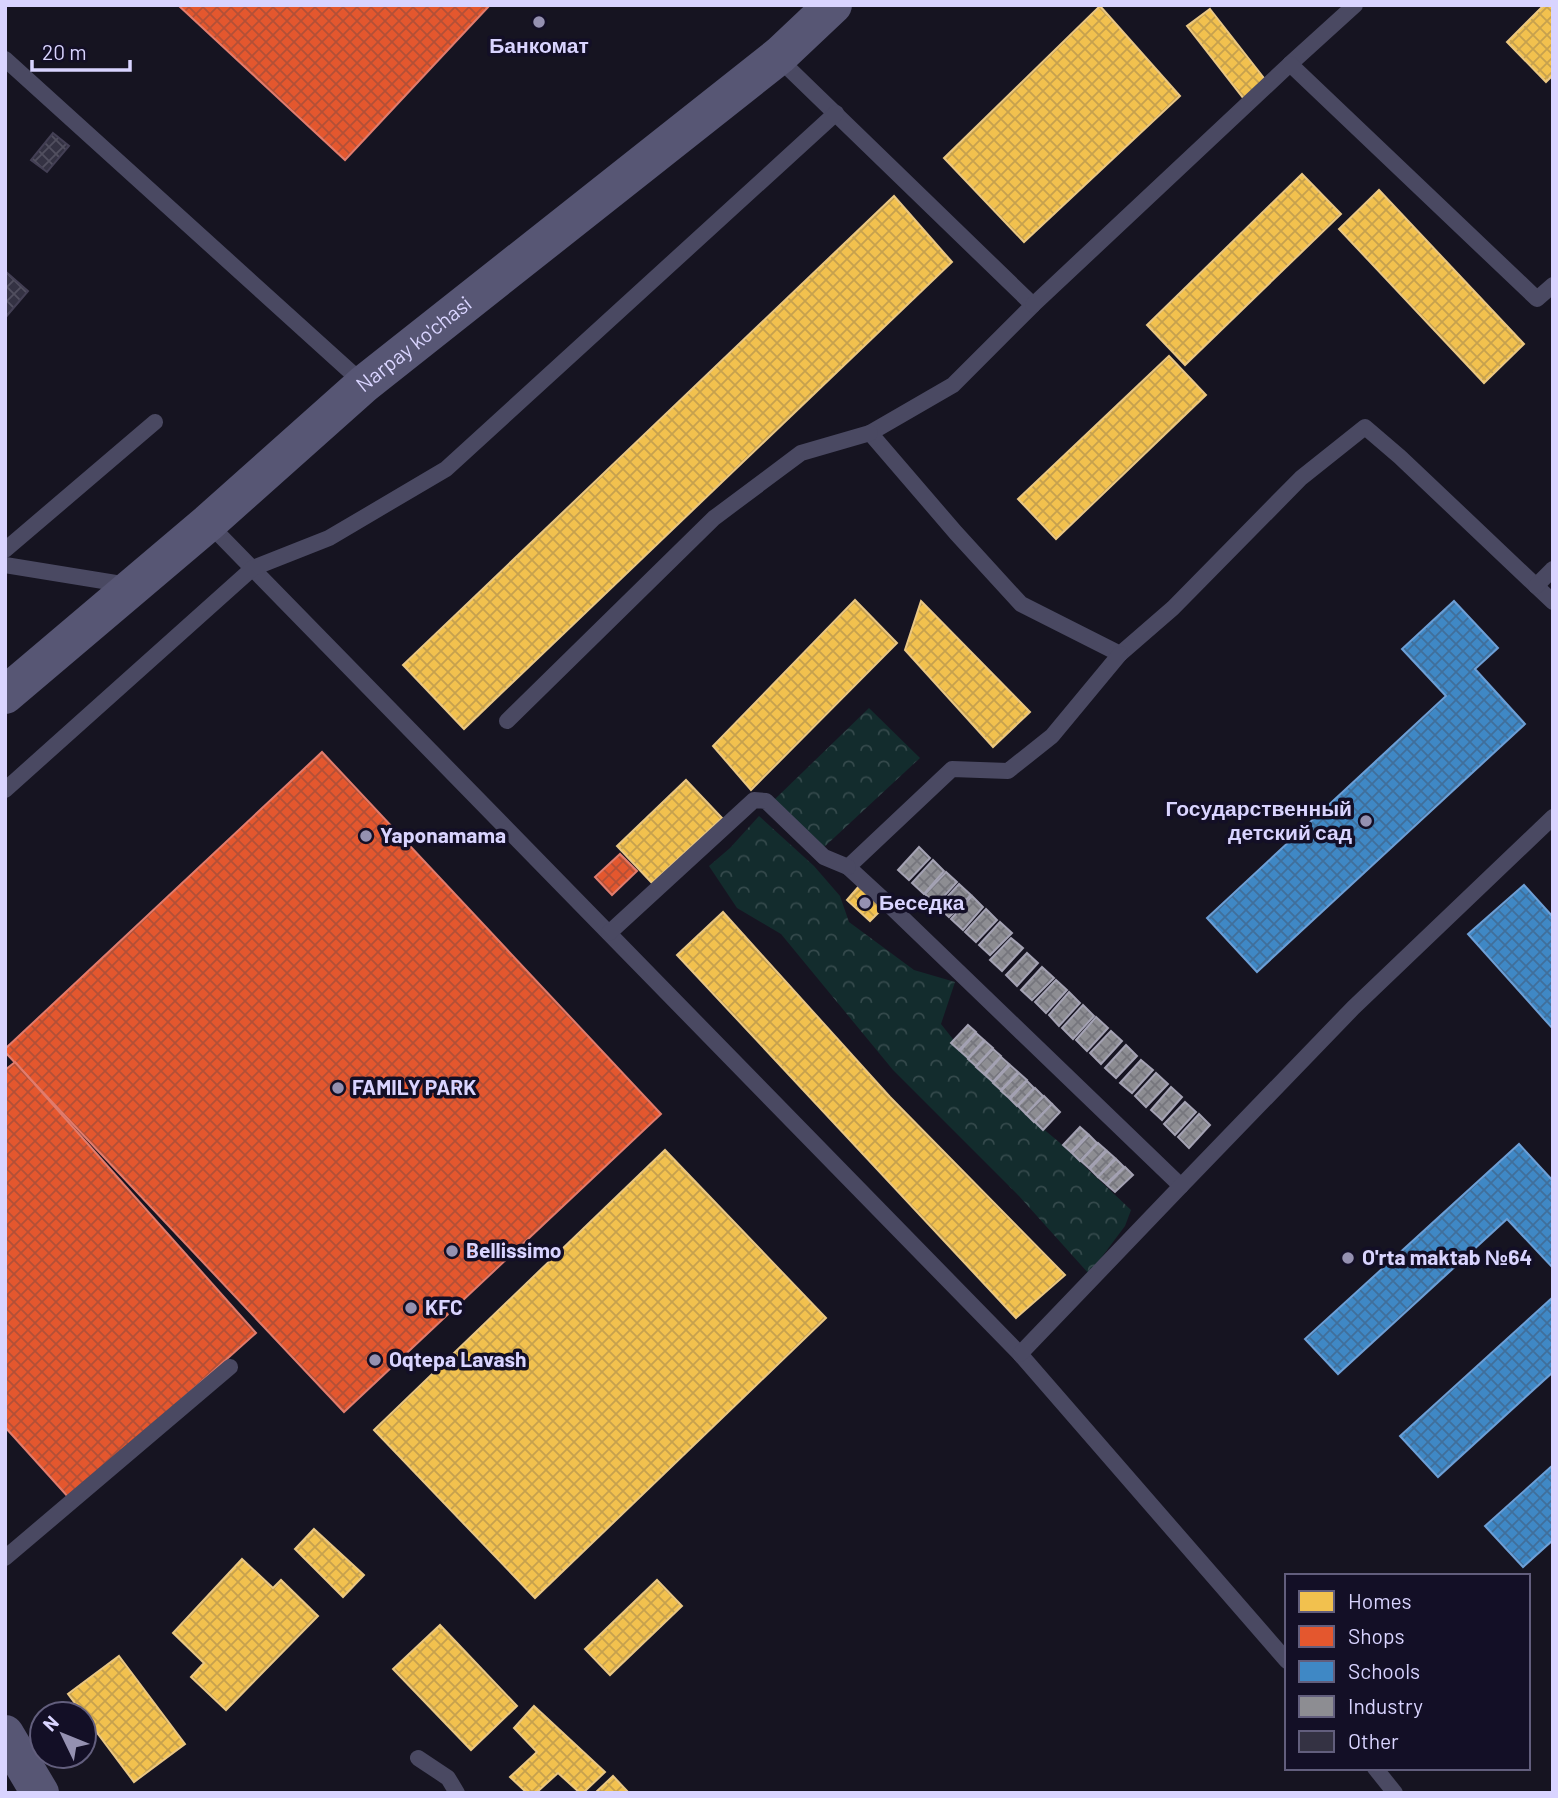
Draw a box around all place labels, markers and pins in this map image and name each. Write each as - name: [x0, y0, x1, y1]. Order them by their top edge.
- marker: Банкомат: [531, 14, 547, 30]
- place label: Банкомат: [489, 32, 589, 57]
- place label: Государственный детский сад: [1165, 795, 1352, 844]
- marker: Государственный детский сад: [1358, 813, 1374, 829]
- place label: Yaponamama: [380, 822, 506, 847]
- marker: Yaponamama: [358, 828, 374, 844]
- place label: Беседка: [879, 889, 965, 914]
- marker: Беседка: [857, 895, 873, 911]
- place label: FAMILY PARK: [352, 1074, 476, 1099]
- marker: FAMILY PARK: [330, 1080, 346, 1096]
- place label: Bellissimo: [466, 1237, 562, 1262]
- marker: Bellissimo: [444, 1243, 460, 1259]
- place label: O'rta maktab №64: [1362, 1244, 1532, 1269]
- marker: O'rta maktab №64: [1340, 1250, 1356, 1266]
- place label: KFC: [425, 1294, 463, 1319]
- marker: KFC: [403, 1300, 419, 1316]
- place label: Oqtepa Lavash: [389, 1346, 527, 1371]
- marker: Oqtepa Lavash: [367, 1352, 383, 1368]

